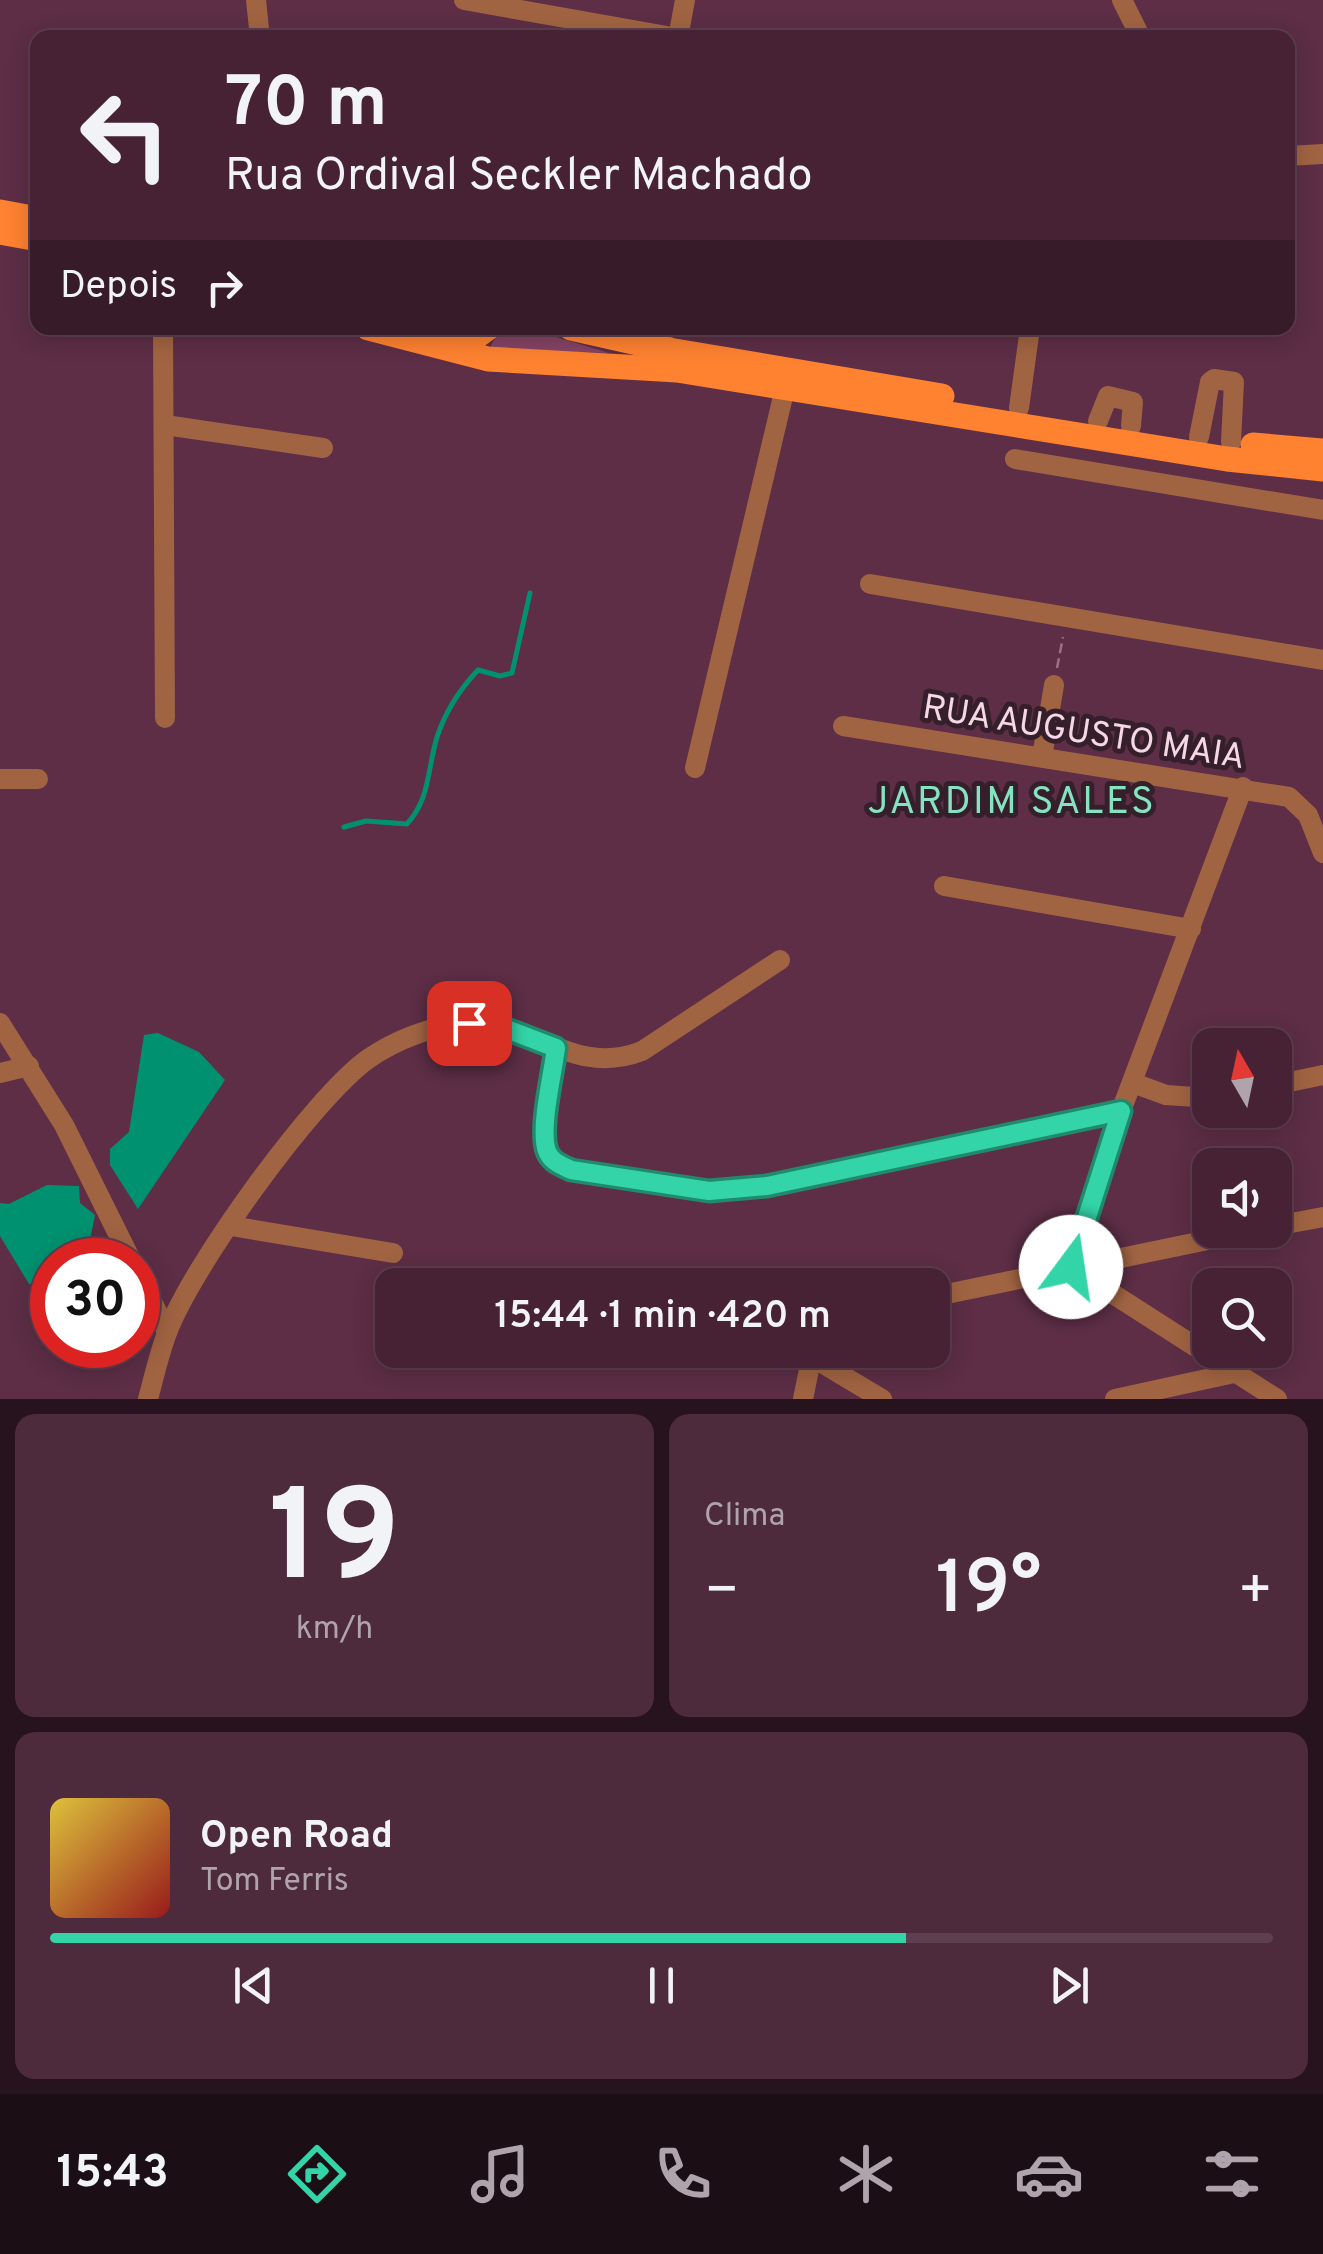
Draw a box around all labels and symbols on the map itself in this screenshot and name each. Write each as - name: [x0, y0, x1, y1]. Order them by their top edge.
- street label: RUA AUGUSTO MAIA: [919, 687, 1248, 781]
- district label: JARDIM SALES: [868, 779, 1156, 828]
- pin: [427, 981, 512, 1066]
- north arrow: [1192, 1028, 1292, 1128]
- position arrow: [1019, 1215, 1123, 1319]
- speed limit sign: 30: [30, 1238, 160, 1368]

